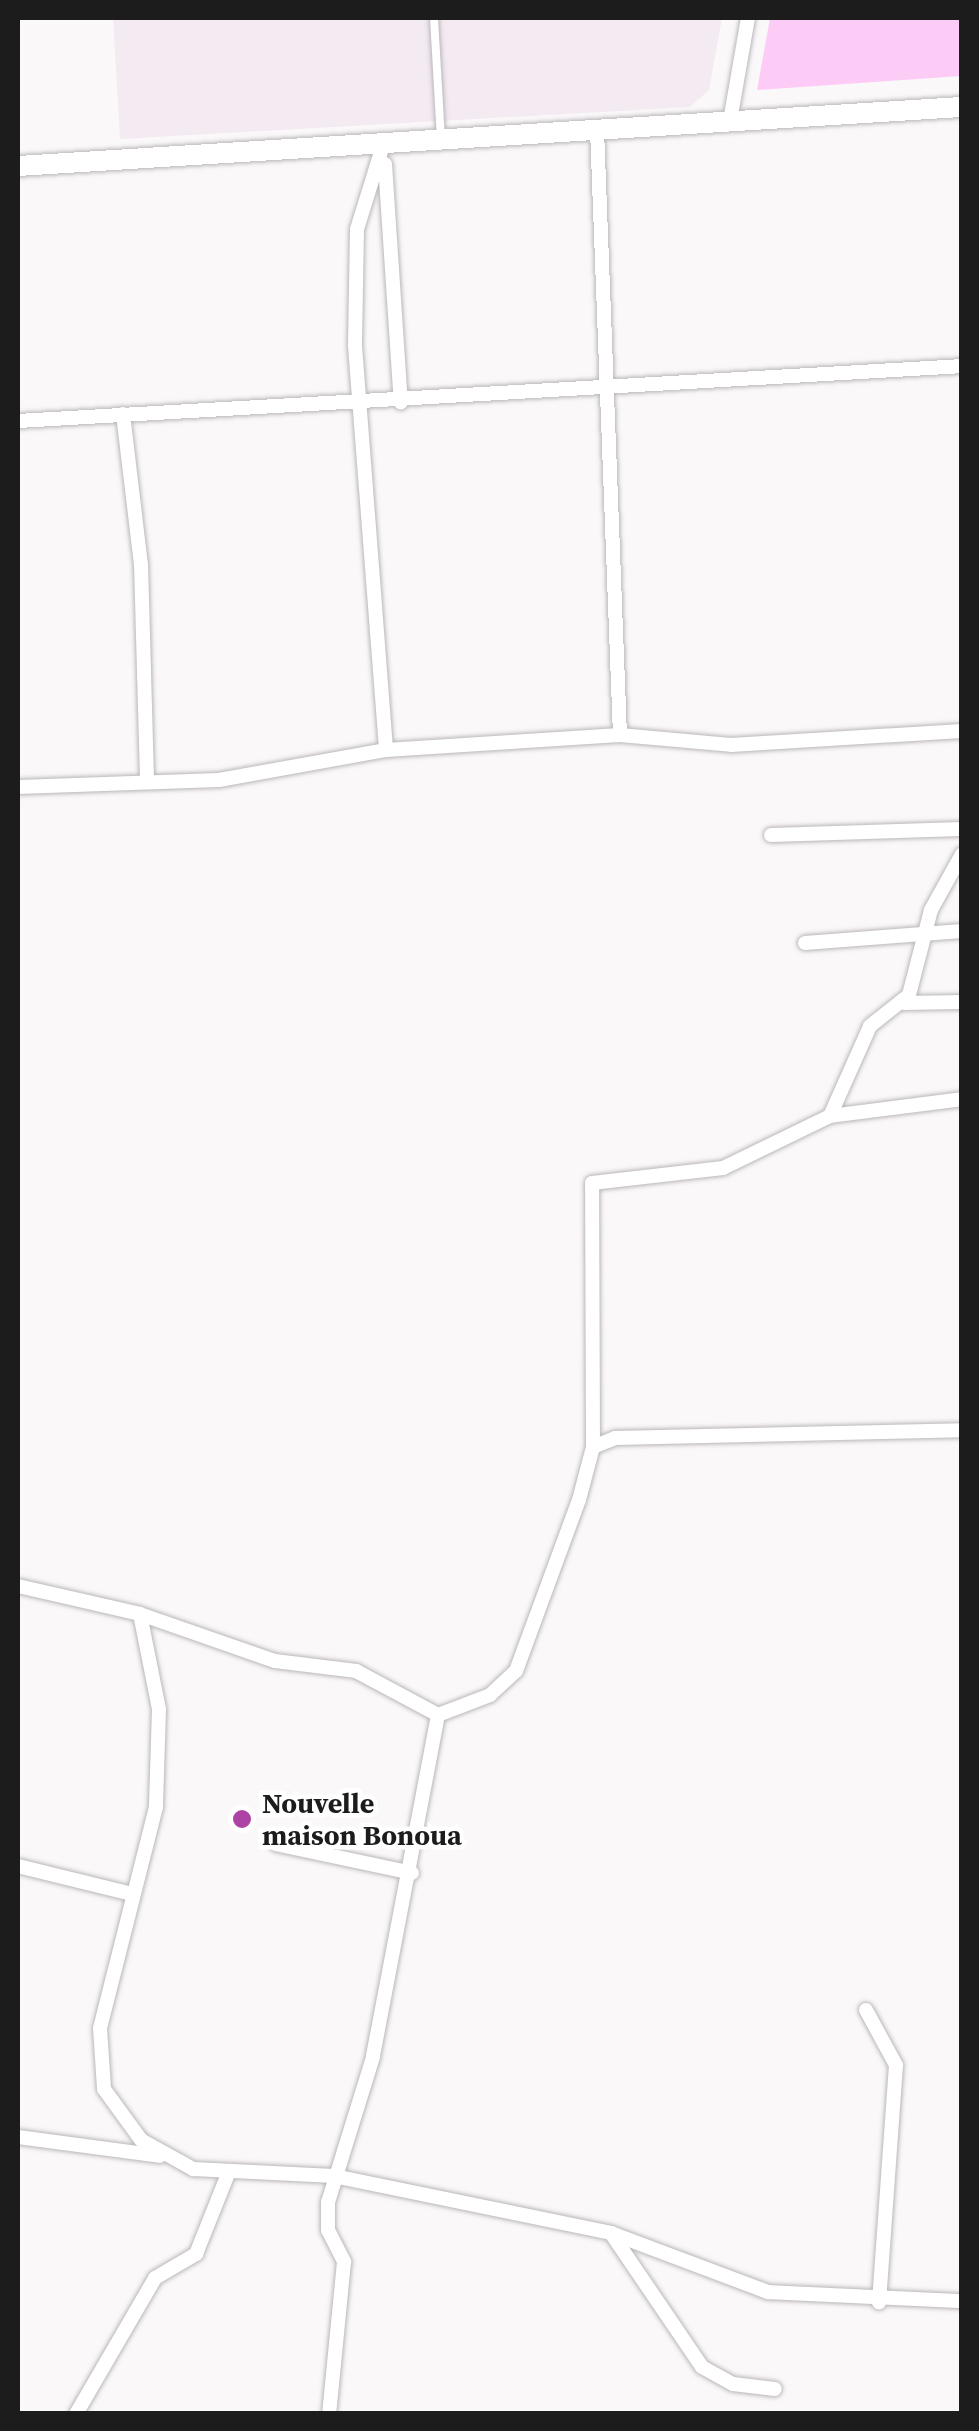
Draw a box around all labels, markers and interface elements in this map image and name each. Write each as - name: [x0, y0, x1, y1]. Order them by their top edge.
- place label: Nouvelle maison Bonoua: [262, 1786, 462, 1852]
- marker: Nouvelle maison Bonoua: [231, 1808, 253, 1830]

